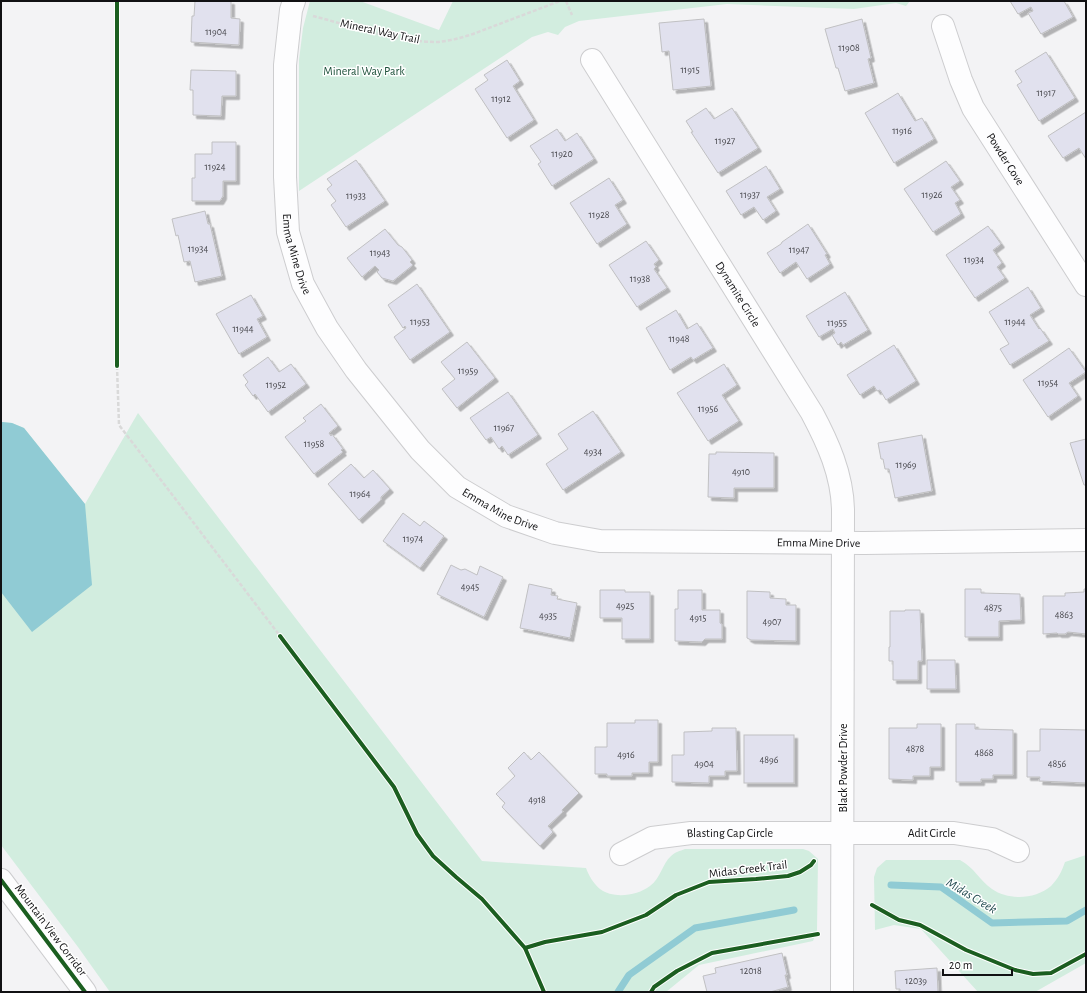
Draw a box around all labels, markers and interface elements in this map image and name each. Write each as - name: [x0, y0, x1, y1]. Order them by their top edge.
- street label: Mineral Way Trail: [339, 17, 421, 46]
- house number: 11904: [205, 27, 227, 37]
- house number: 11908: [838, 43, 860, 53]
- park label: Mineral Way Park: [323, 65, 405, 78]
- house number: 11915: [680, 65, 700, 75]
- house number: 11917: [1036, 88, 1056, 98]
- house number: 11912: [491, 94, 511, 104]
- house number: 11916: [892, 126, 912, 136]
- street label: Powder Cove: [985, 131, 1027, 187]
- house number: 11927: [715, 136, 735, 146]
- house number: 11920: [551, 149, 573, 159]
- house number: 11924: [205, 162, 226, 172]
- house number: 11937: [740, 190, 760, 200]
- house number: 11926: [922, 190, 943, 200]
- house number: 11933: [346, 191, 366, 201]
- house number: 11928: [589, 210, 610, 220]
- street label: Emma Mine Drive: [281, 213, 313, 296]
- house number: 11934: [188, 244, 208, 254]
- house number: 11947: [789, 245, 809, 255]
- house number: 11943: [370, 248, 390, 258]
- house number: 11934: [964, 255, 984, 265]
- street label: Dynamite Circle: [713, 259, 763, 329]
- house number: 11938: [630, 274, 650, 284]
- house number: 11953: [410, 317, 430, 327]
- house number: 11944: [1004, 317, 1026, 327]
- house number: 11955: [827, 318, 847, 328]
- house number: 11944: [232, 324, 254, 334]
- house number: 11948: [668, 334, 690, 344]
- house number: 11959: [458, 366, 479, 376]
- house number: 11954: [1038, 378, 1058, 388]
- house number: 11952: [266, 380, 287, 390]
- house number: 11956: [698, 404, 719, 414]
- house number: 11967: [494, 423, 514, 433]
- house number: 11958: [304, 439, 325, 449]
- house number: 4934: [584, 447, 602, 457]
- house number: 11969: [896, 460, 917, 470]
- house number: 4910: [732, 467, 750, 477]
- street label: Emma Mine Drive: [460, 486, 540, 533]
- house number: 11964: [349, 489, 371, 499]
- house number: 11974: [403, 534, 423, 544]
- street label: Emma Mine Drive: [777, 536, 860, 549]
- house number: 4945: [461, 582, 479, 592]
- house number: 4925: [616, 601, 634, 611]
- house number: 4875: [984, 603, 1002, 613]
- house number: 4863: [1055, 610, 1073, 620]
- house number: 4935: [539, 611, 557, 621]
- house number: 4915: [689, 613, 707, 623]
- house number: 4907: [763, 617, 781, 627]
- street label: Black Powder Drive: [837, 724, 849, 812]
- house number: 4878: [906, 744, 924, 754]
- house number: 4868: [975, 748, 994, 758]
- house number: 4916: [617, 750, 635, 760]
- house number: 4896: [760, 755, 779, 765]
- house number: 4904: [694, 759, 714, 769]
- house number: 4856: [1048, 759, 1067, 769]
- house number: 4918: [528, 795, 546, 805]
- street label: Blasting Cap Circle: [686, 827, 773, 840]
- street label: Adit Circle: [908, 827, 956, 839]
- street label: Midas Creek Trail: [708, 858, 788, 880]
- water label: Midas Creek: [944, 876, 999, 916]
- street label: Mountain View Corridor: [13, 882, 89, 978]
- scale bar: [943, 951, 1012, 977]
- text: 20 m: [949, 959, 972, 971]
- house number: 12018: [740, 966, 762, 976]
- house number: 12039: [905, 976, 927, 986]

